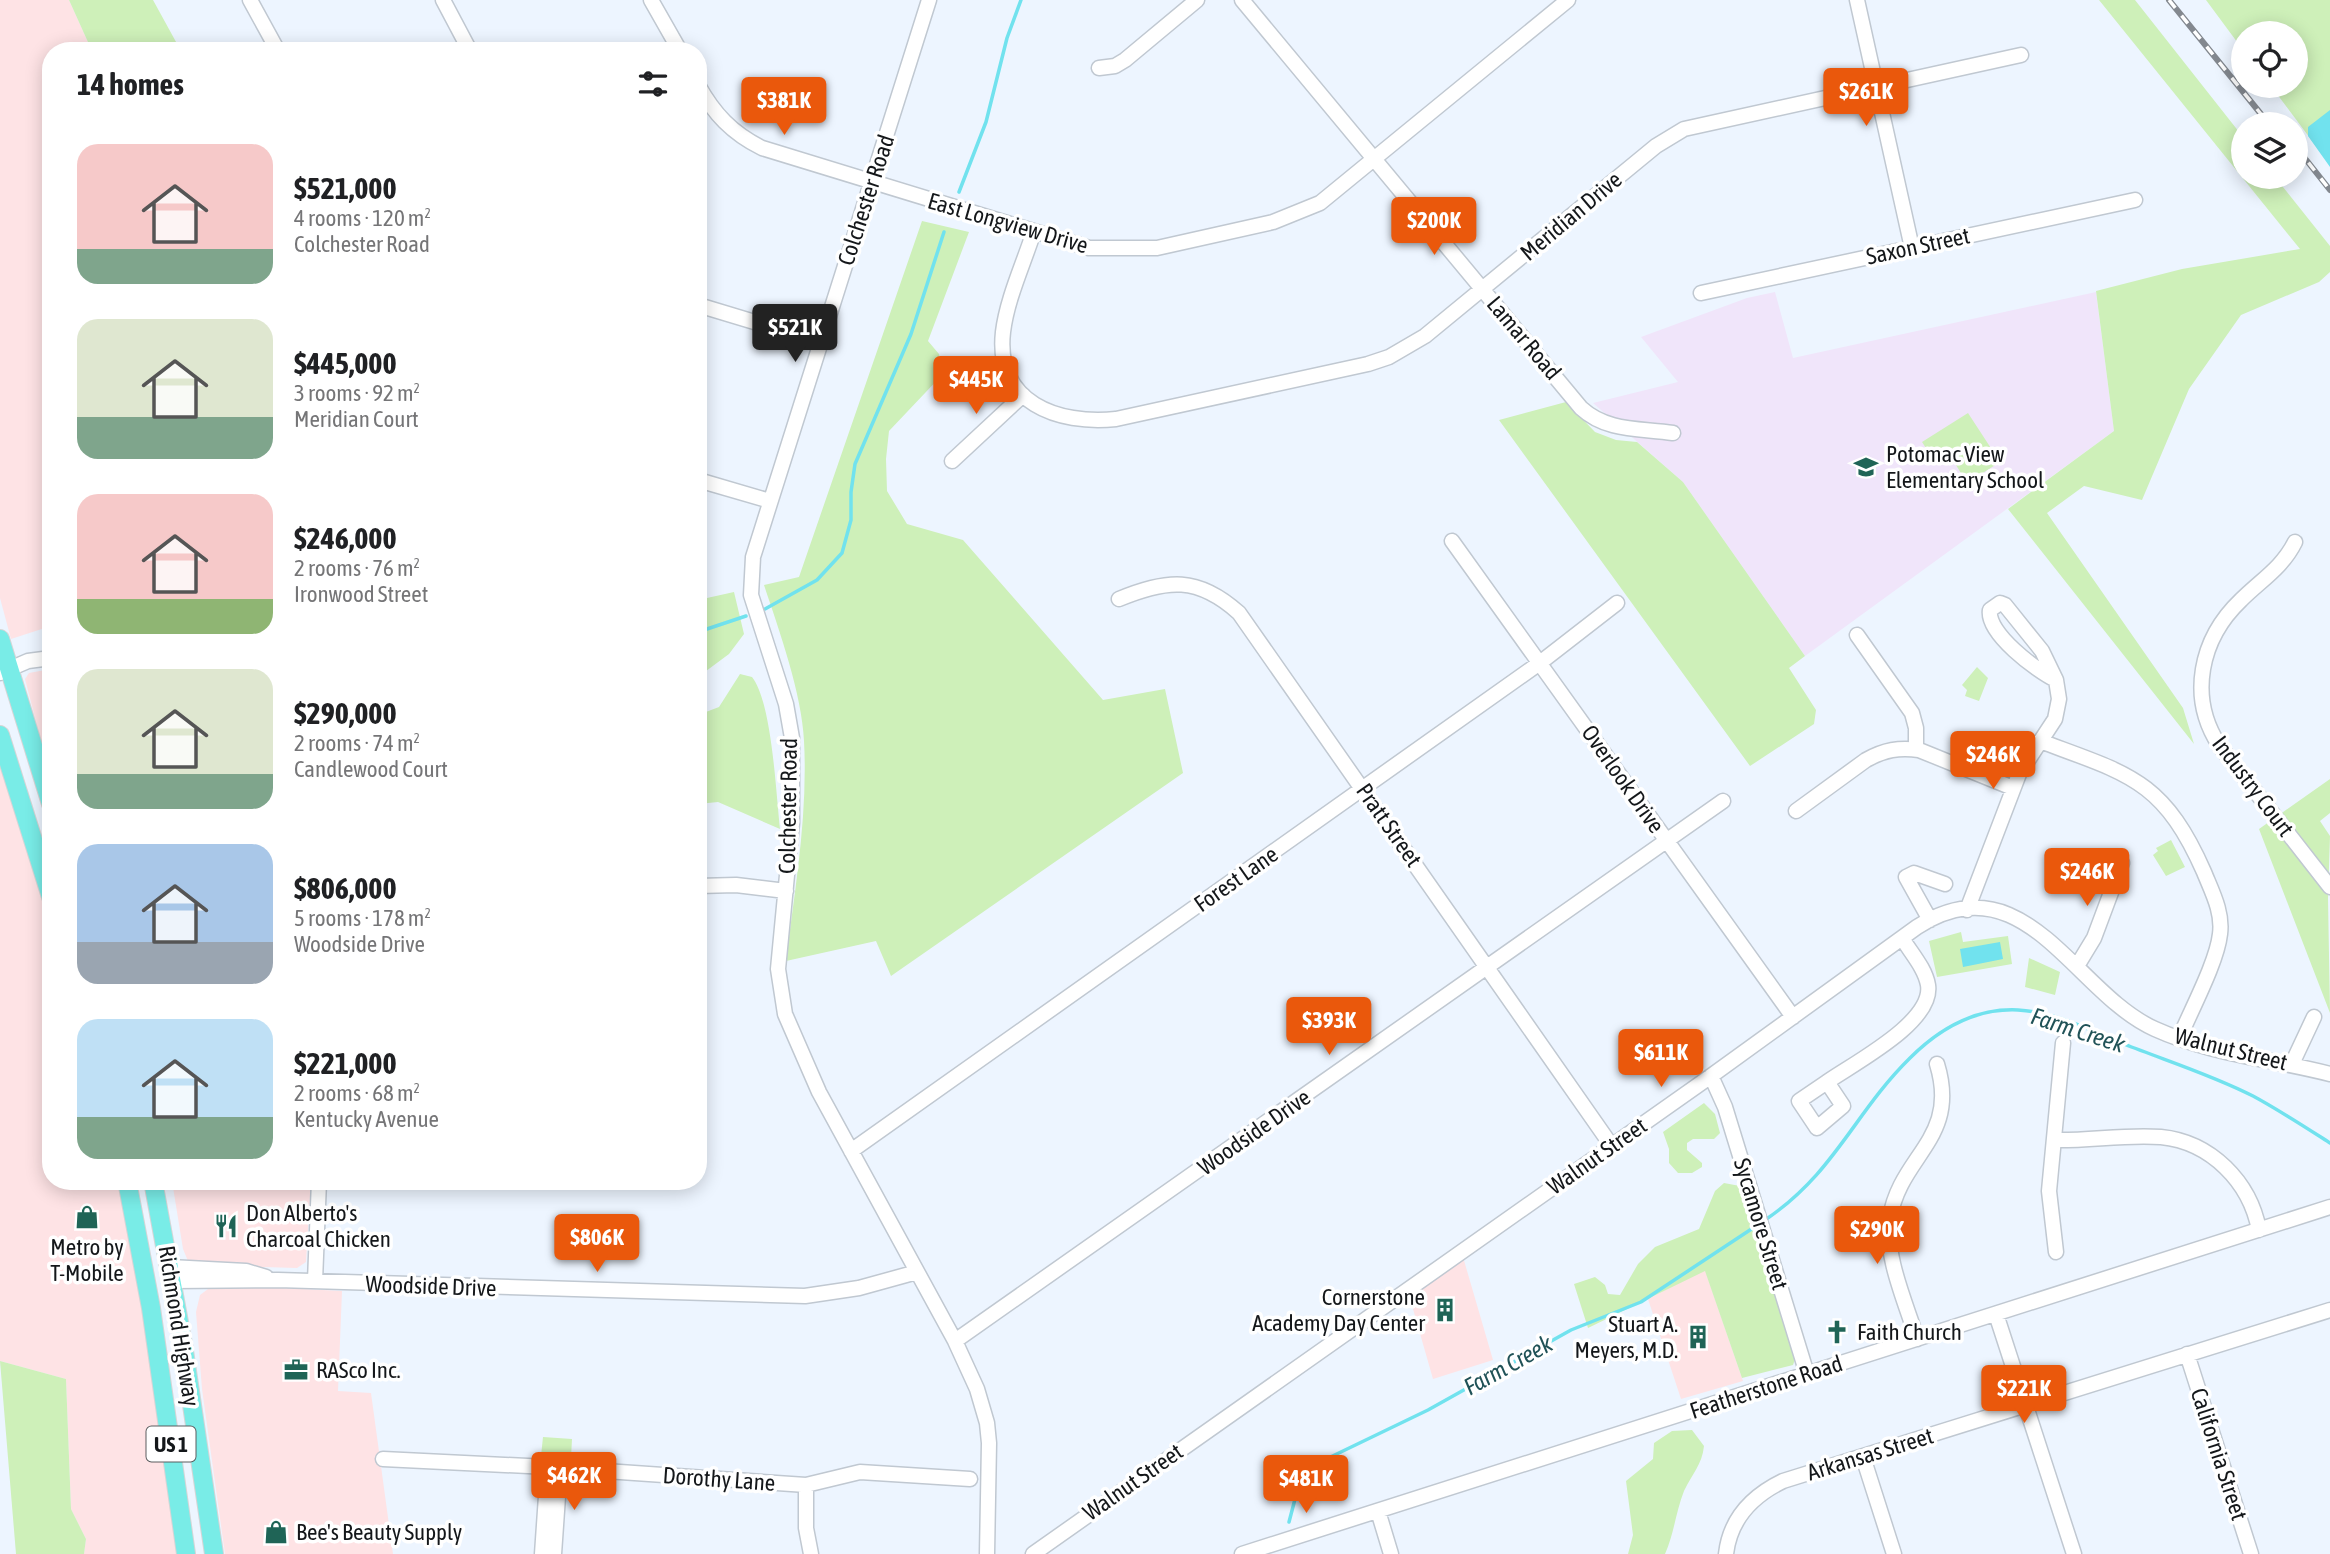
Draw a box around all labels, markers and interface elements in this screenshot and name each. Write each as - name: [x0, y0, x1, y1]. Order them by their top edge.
- map controls: [2231, 21, 2308, 189]
- button: locate: [2231, 21, 2308, 98]
- icon: filters: [634, 65, 672, 103]
- text: 14 homes: [77, 67, 184, 101]
- pin: $261K: [1817, 68, 1915, 128]
- pin: $381K: [735, 78, 833, 137]
- text: $261K: [1839, 78, 1893, 104]
- text: $381K: [757, 87, 811, 113]
- button: layers: [2231, 112, 2308, 189]
- street label: Colchester Road: [833, 131, 899, 269]
- street label: Meridian Drive: [1515, 166, 1627, 266]
- text: $521,000: [294, 171, 397, 205]
- icon: home: [133, 172, 217, 256]
- street label: East Longview Drive: [925, 188, 1091, 258]
- pin: $200K: [1385, 198, 1483, 257]
- text: 4 rooms · 120 m²: [294, 205, 431, 231]
- text: $200K: [1407, 207, 1461, 233]
- street label: Saxon Street: [1864, 222, 1972, 270]
- text: Colchester Road: [294, 231, 430, 257]
- street label: Lamar Road: [1482, 291, 1566, 385]
- pin: $521K: [746, 304, 844, 364]
- text: $521K: [768, 314, 822, 340]
- text: $445,000: [294, 346, 397, 380]
- icon: home: [133, 347, 217, 431]
- pin: $445K: [927, 356, 1025, 416]
- text: $445K: [949, 366, 1003, 392]
- text: 3 rooms · 92 m²: [294, 380, 420, 406]
- text: Meridian Court: [294, 406, 419, 432]
- place label: Potomac View Elementary School: [1886, 441, 2044, 493]
- school or university icon: Potomac View Elementary School: [1852, 453, 1880, 481]
- text: $246,000: [294, 521, 397, 555]
- icon: home: [133, 522, 217, 606]
- text: 2 rooms · 76 m²: [294, 555, 420, 581]
- text: Ironwood Street: [294, 581, 428, 607]
- text: $290,000: [294, 696, 397, 730]
- icon: home: [133, 697, 217, 781]
- street label: Overlook Drive: [1576, 720, 1670, 838]
- text: 2 rooms · 74 m²: [294, 730, 420, 756]
- street label: Industry Court: [2207, 731, 2299, 841]
- pin: $246K: [1944, 732, 2042, 791]
- street label: Colchester Road: [774, 738, 802, 874]
- text: $246K: [1966, 741, 2020, 767]
- text: Candlewood Court: [294, 756, 448, 782]
- street label: Pratt Street: [1351, 779, 1427, 871]
- street label: Forest Lane: [1189, 841, 1283, 917]
- pin: $246K: [2038, 848, 2136, 908]
- text: $246K: [2060, 858, 2114, 884]
- text: $806,000: [294, 871, 397, 905]
- icon: home: [133, 872, 217, 956]
- text: 5 rooms · 178 m²: [294, 905, 431, 931]
- text: Woodside Drive: [294, 931, 425, 957]
- pin: $393K: [1280, 998, 1378, 1057]
- water label: Farm Creek: [2028, 1002, 2129, 1058]
- text: $393K: [1302, 1007, 1356, 1033]
- street label: Walnut Street: [2172, 1022, 2290, 1076]
- pin: $611K: [1612, 1030, 1710, 1089]
- text: $611K: [1634, 1039, 1688, 1065]
- text: $221,000: [294, 1046, 397, 1080]
- icon: home: [133, 1047, 217, 1131]
- text: 2 rooms · 68 m²: [294, 1080, 420, 1106]
- street label: Woodside Drive: [1193, 1084, 1315, 1180]
- text: Kentucky Avenue: [294, 1106, 439, 1132]
- street label: Walnut Street: [1542, 1112, 1652, 1200]
- street label: Sycamore Street: [1729, 1155, 1793, 1293]
- place label: Don Alberto's Charcoal Chicken: [246, 1200, 391, 1252]
- shop icon: Metro by T-Mobile: [73, 1203, 101, 1231]
- pin: $290K: [1828, 1206, 1926, 1266]
- restaurant icon: Don Alberto's Charcoal Chicken: [212, 1212, 240, 1240]
- pin: $806K: [548, 1214, 646, 1274]
- text: $290K: [1850, 1216, 1904, 1242]
- text: $806K: [570, 1224, 624, 1250]
- place label: Metro by T-Mobile: [50, 1234, 124, 1286]
- street label: Richmond Highway: [153, 1244, 205, 1408]
- street label: Woodside Drive: [365, 1271, 497, 1301]
- place label: Cornerstone Academy Day Center: [1252, 1284, 1426, 1336]
- building icon: Cornerstone Academy Day Center: [1431, 1296, 1459, 1324]
- place label: Stuart A. Meyers, M.D.: [1575, 1311, 1678, 1363]
- church icon: Faith Church: [1823, 1318, 1851, 1346]
- place label: Faith Church: [1857, 1319, 1962, 1345]
- building icon: Stuart A. Meyers, M.D.: [1684, 1323, 1712, 1351]
- water label: Farm Creek: [1459, 1329, 1557, 1400]
- street label: Featherstone Road: [1686, 1350, 1846, 1424]
- office icon: RASco Inc.: [282, 1356, 310, 1384]
- place label: RASco Inc.: [316, 1357, 401, 1383]
- pin: $221K: [1975, 1366, 2073, 1425]
- text: $221K: [1997, 1375, 2051, 1401]
- street label: California Street: [2185, 1385, 2253, 1523]
- street label: Arkansas Street: [1804, 1422, 1936, 1486]
- road number: US 1: [146, 1426, 196, 1462]
- street label: Walnut Street: [1078, 1438, 1188, 1526]
- pin: $462K: [525, 1452, 623, 1512]
- pin: $481K: [1257, 1456, 1355, 1515]
- text: $462K: [547, 1462, 601, 1488]
- street label: Dorothy Lane: [662, 1462, 776, 1496]
- text: $481K: [1279, 1465, 1333, 1491]
- shop icon: Bee's Beauty Supply: [262, 1518, 290, 1546]
- place label: Bee's Beauty Supply: [296, 1519, 462, 1545]

